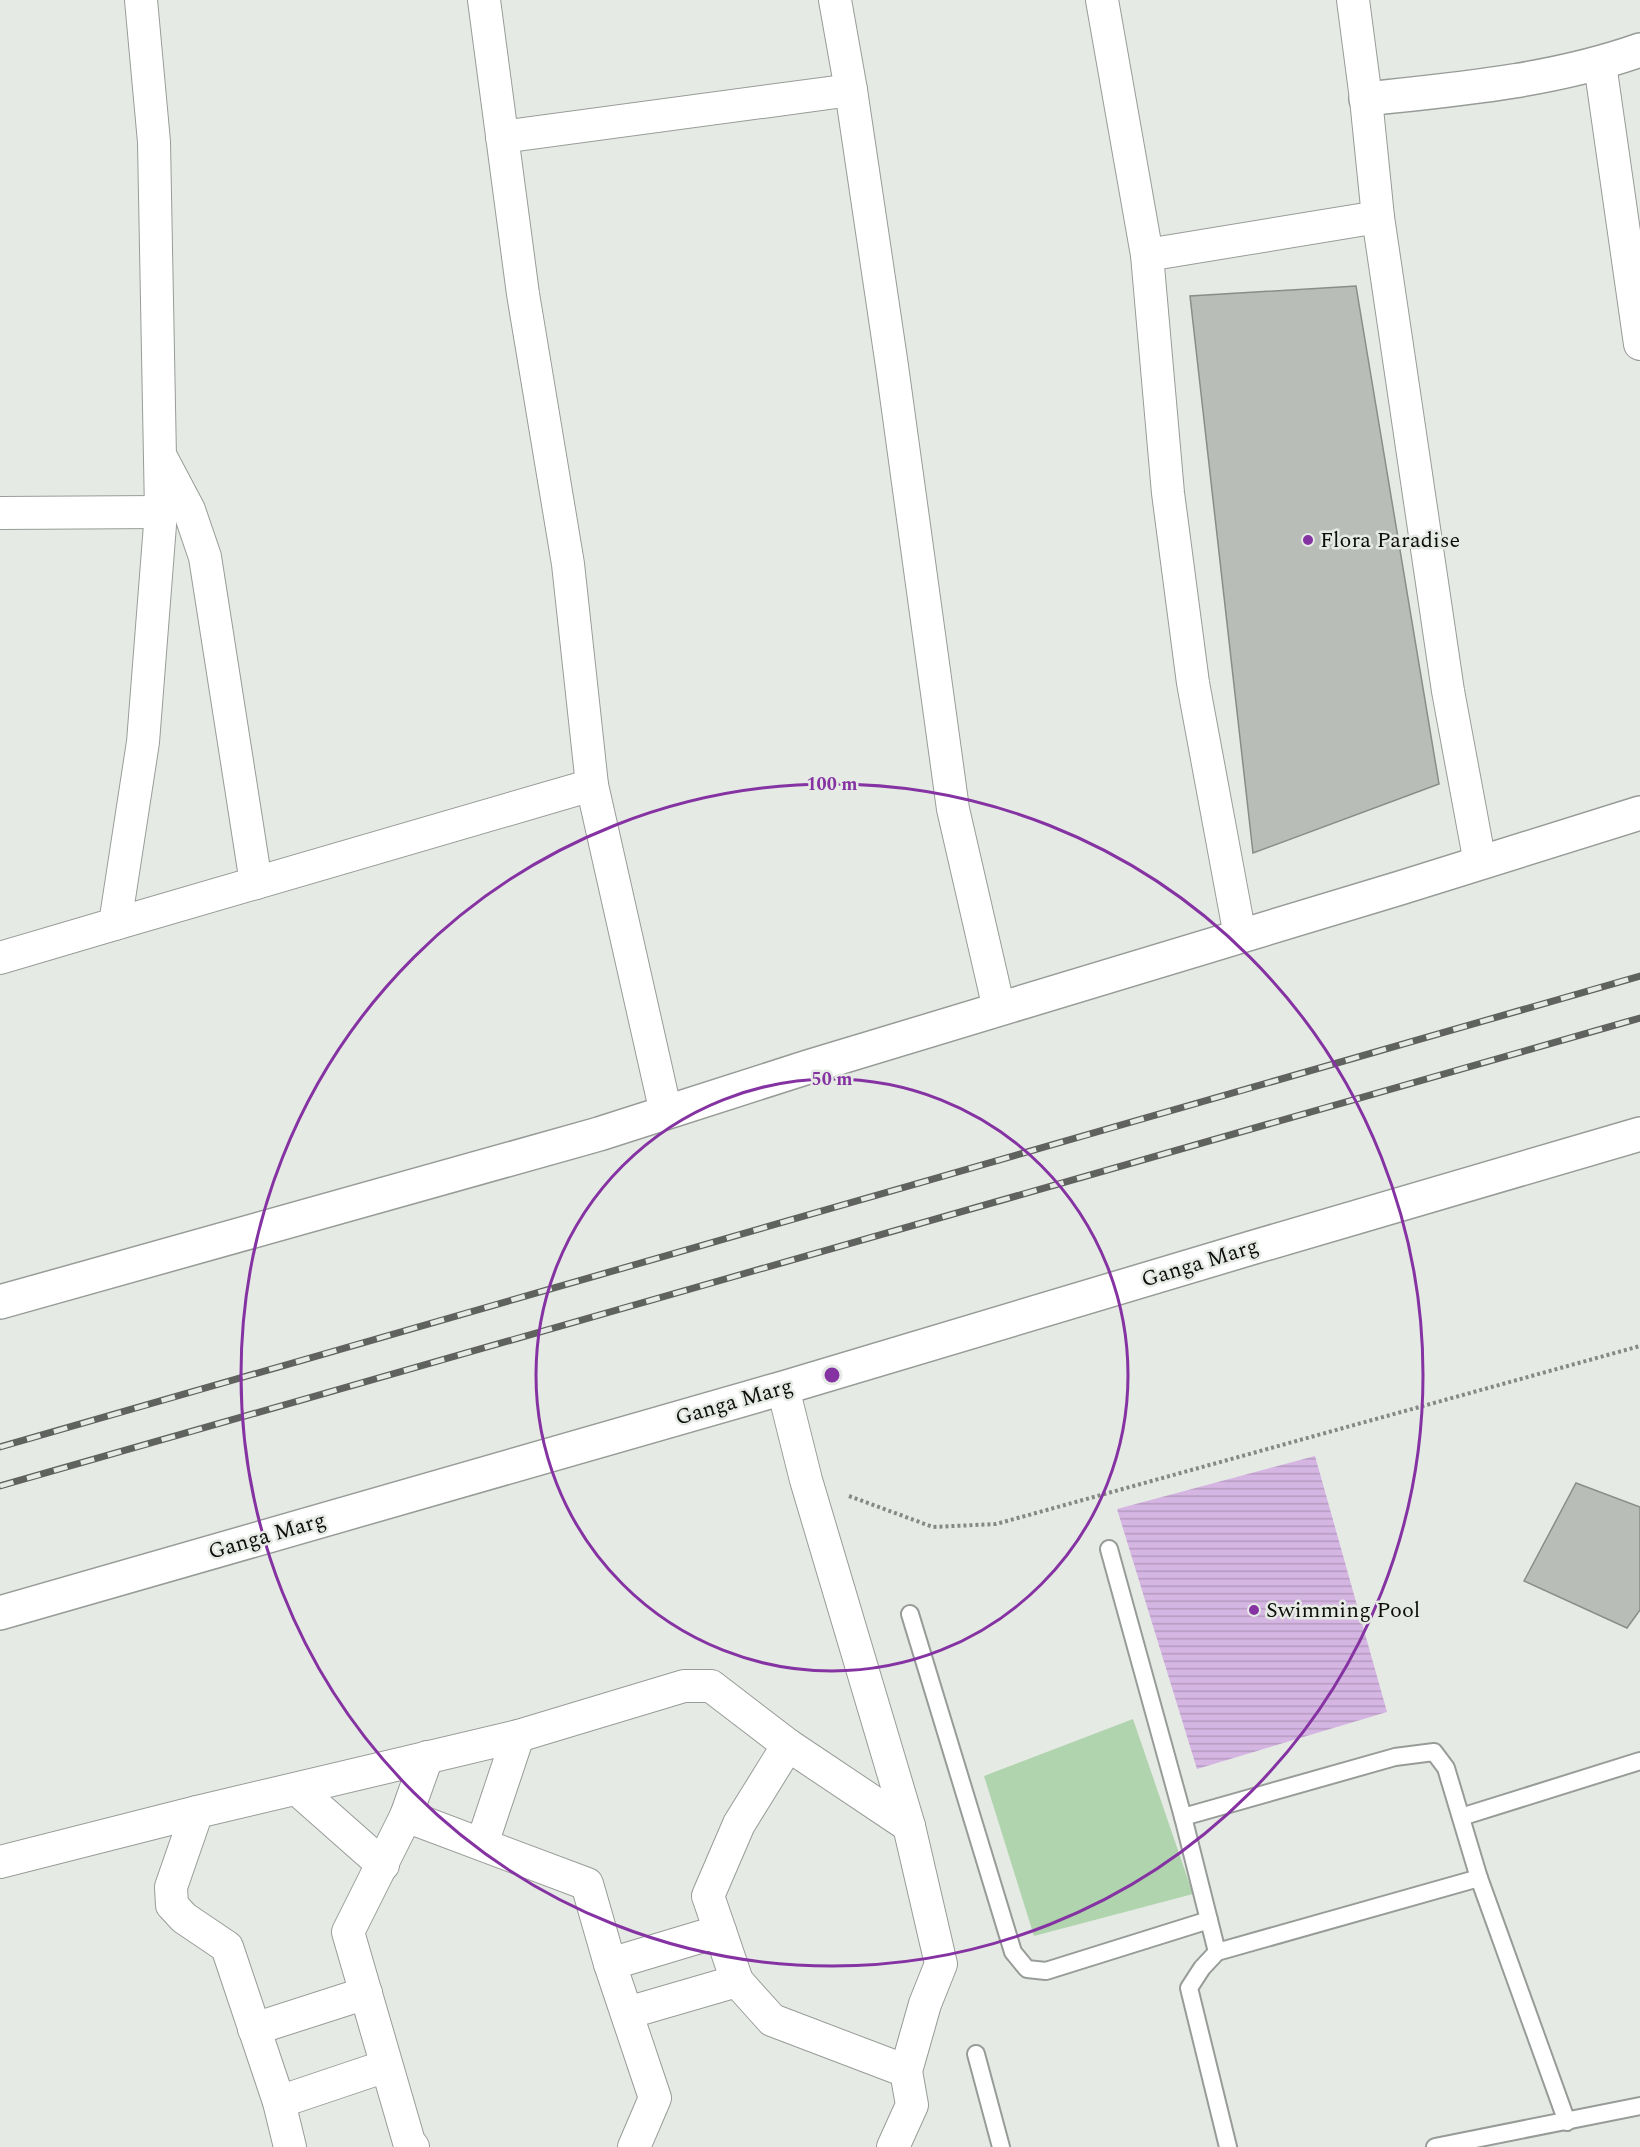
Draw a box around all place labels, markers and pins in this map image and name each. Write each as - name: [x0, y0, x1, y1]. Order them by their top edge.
- place label: Flora Paradise: [1320, 524, 1460, 557]
- marker: Flora Paradise: [1301, 533, 1315, 547]
- centre of rings: [822, 1365, 842, 1385]
- place label: Swimming Pool: [1266, 1594, 1420, 1627]
- marker: Swimming Pool: [1247, 1603, 1261, 1617]

